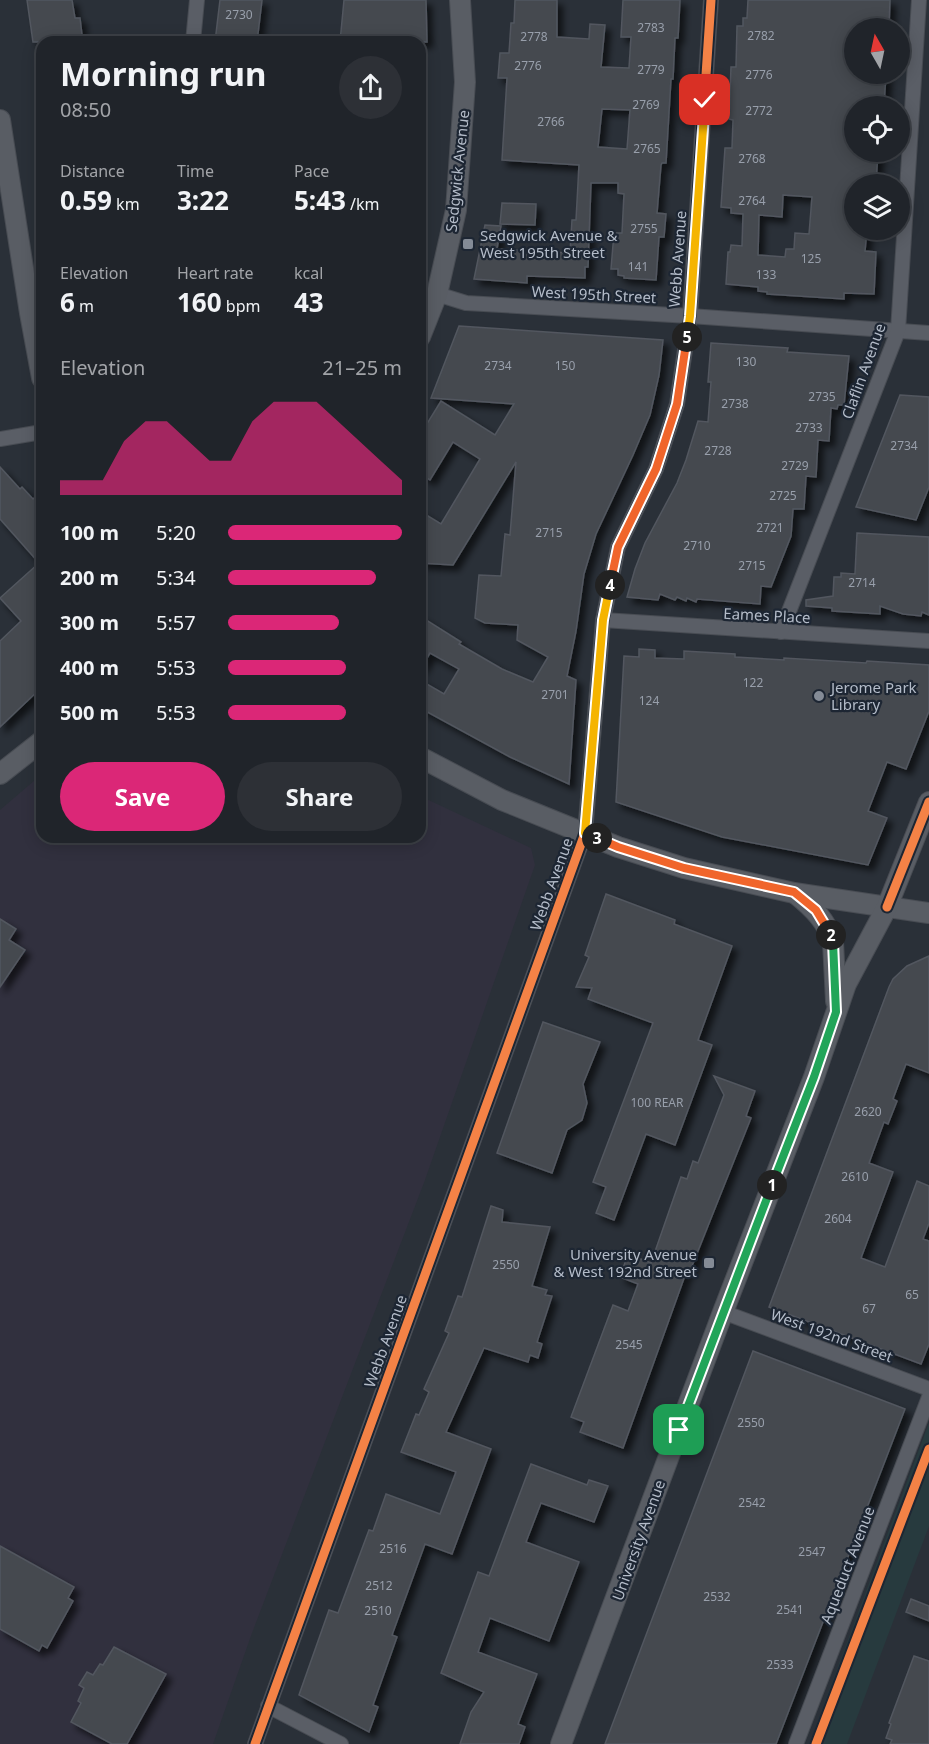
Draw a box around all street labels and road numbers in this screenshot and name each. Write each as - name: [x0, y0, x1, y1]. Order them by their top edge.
- street label: Sedgwick Avenue: [441, 109, 473, 233]
- street label: Webb Avenue: [664, 210, 690, 308]
- street label: West 195th Street: [531, 281, 657, 307]
- street label: Claflin Avenue: [836, 320, 890, 422]
- street label: Eames Place: [723, 603, 811, 627]
- street label: Webb Avenue: [525, 835, 577, 933]
- street label: Webb Avenue: [359, 1292, 411, 1390]
- street label: West 192nd Street: [768, 1304, 896, 1367]
- street label: University Avenue: [607, 1477, 669, 1603]
- street label: Aqueduct Avenue: [815, 1503, 879, 1627]

